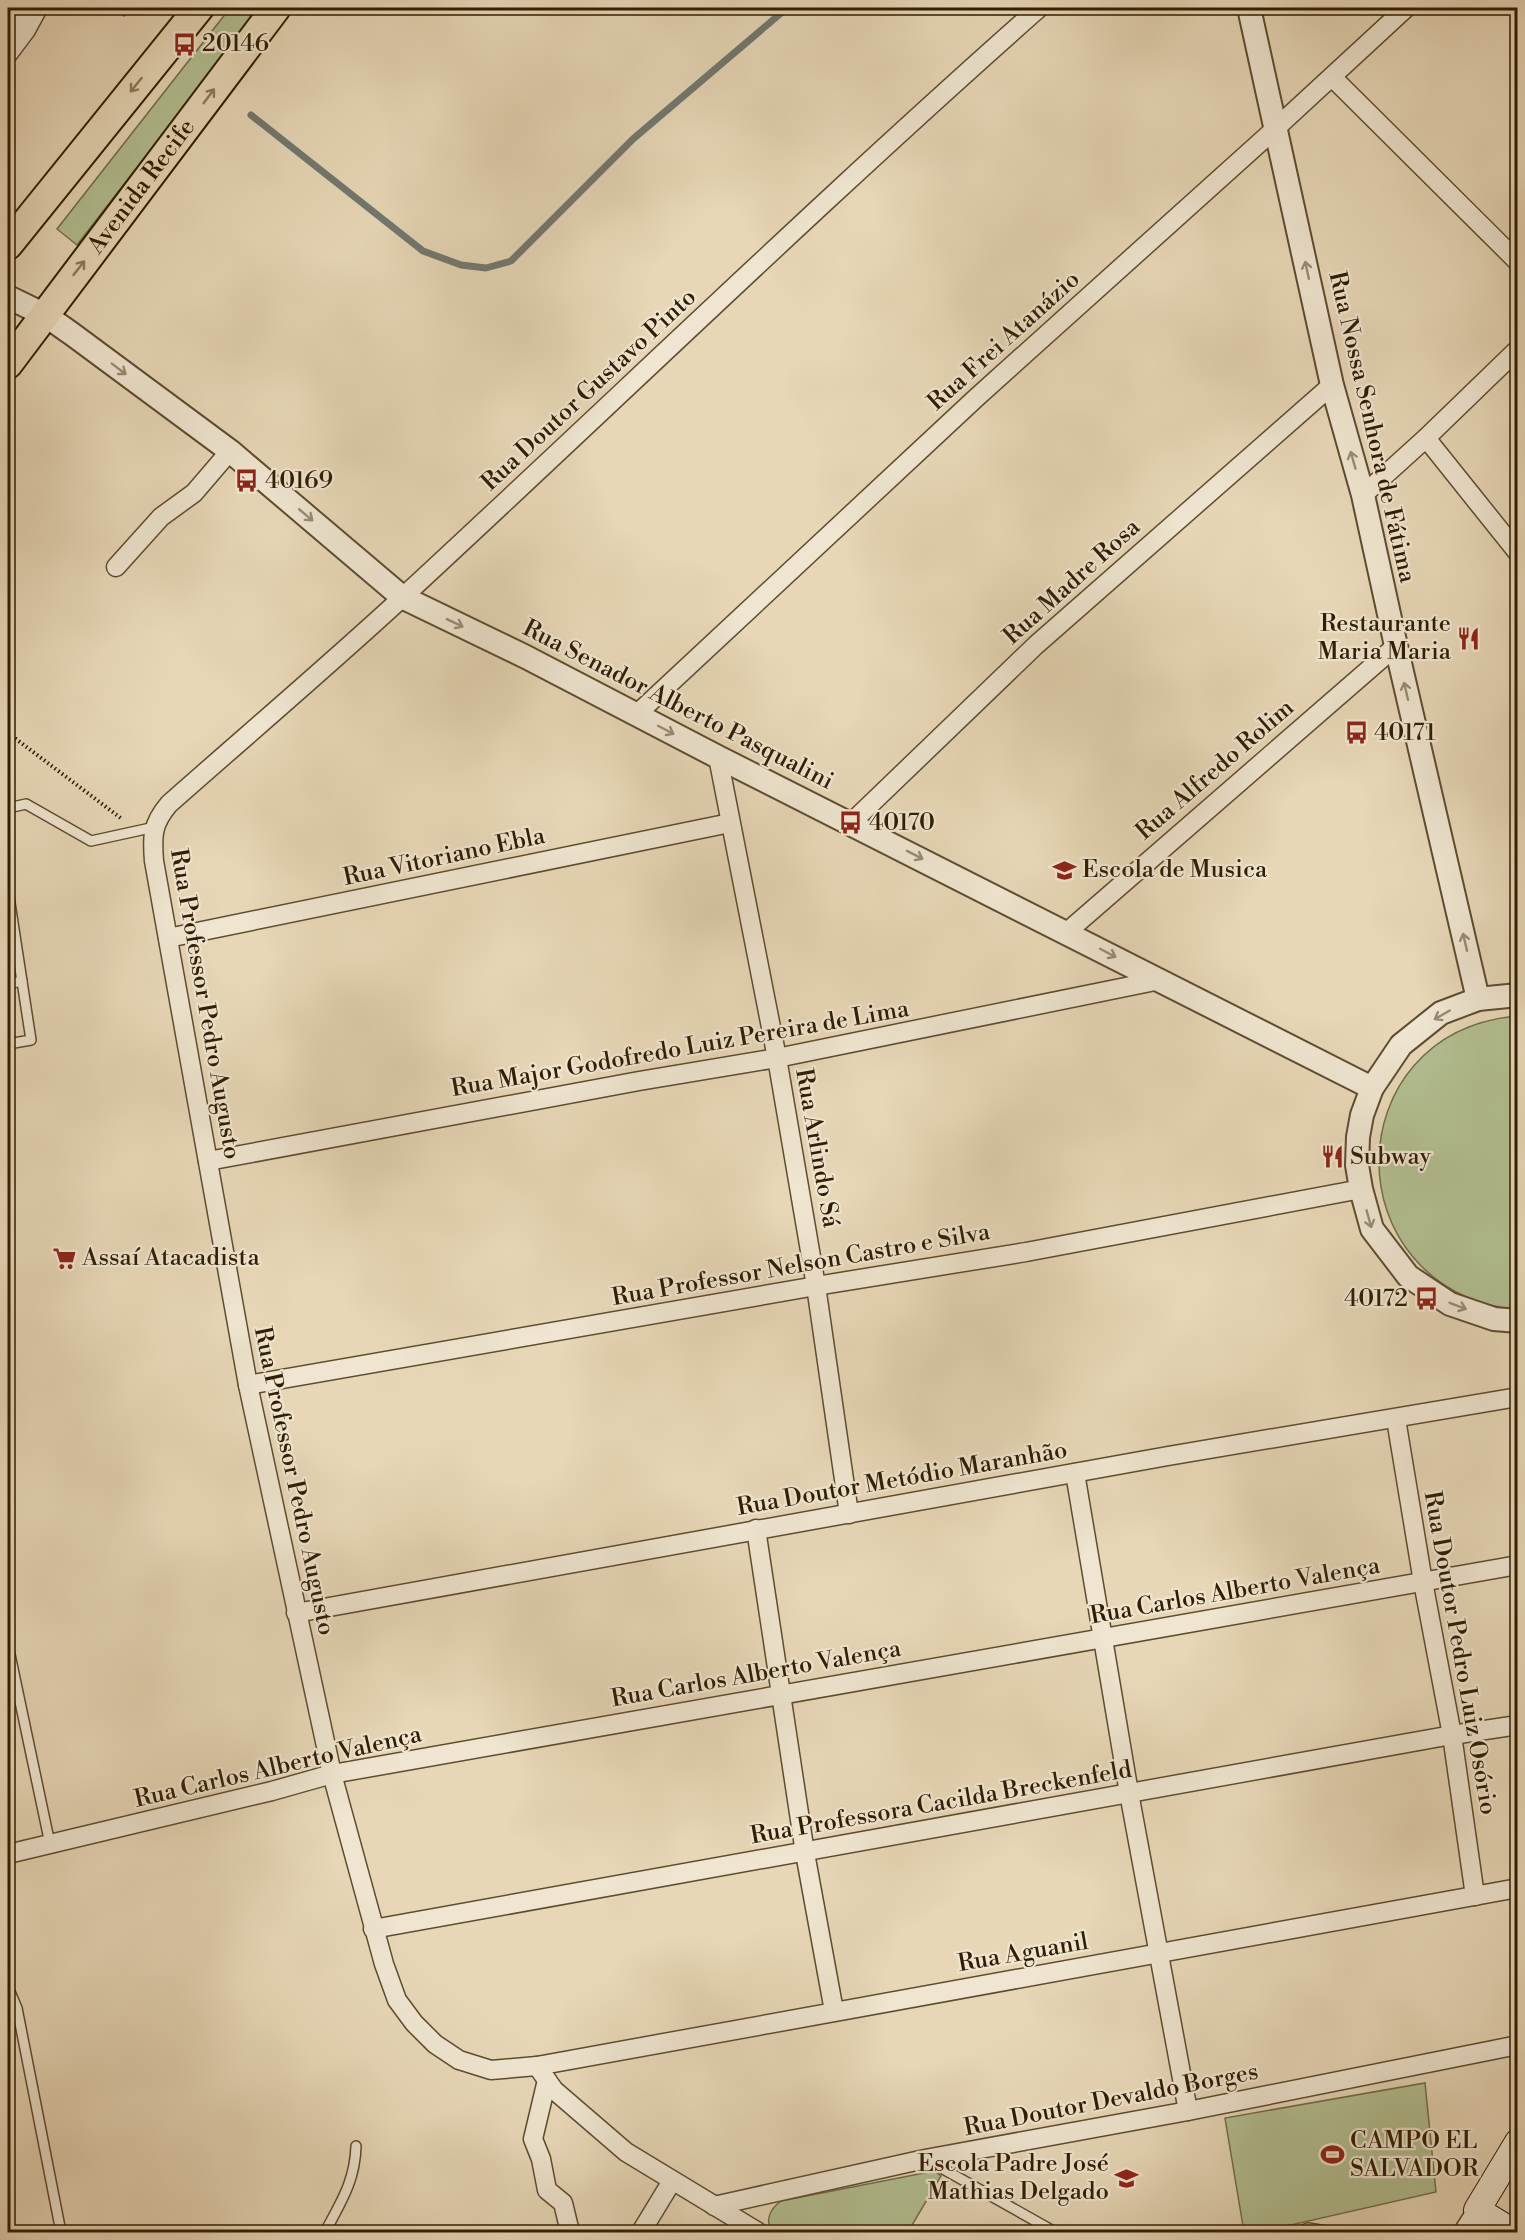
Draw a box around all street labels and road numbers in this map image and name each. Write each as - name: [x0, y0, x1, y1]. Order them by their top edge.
- street label: Avenida Recife: [81, 113, 202, 261]
- street label: Rua Frei Atanázio: [922, 265, 1086, 417]
- street label: Rua Nossa Senhora de Fátima: [1322, 268, 1423, 586]
- street label: Rua Doutor Gustavo Pinto: [475, 282, 703, 498]
- street label: Rua Madre Rosa: [997, 512, 1147, 651]
- street label: Rua Senador Alberto Pasqualini: [518, 613, 839, 797]
- street label: Rua Alfredo Rolim: [1130, 693, 1300, 847]
- street label: Rua Vitoriano Ebla: [340, 821, 549, 893]
- street label: Rua Professor Pedro Augusto: [163, 846, 247, 1162]
- street label: Rua Major Godofredo Luiz Pereira de Lima: [449, 994, 912, 1104]
- street label: Rua Arlindo Sá: [788, 1066, 846, 1231]
- street label: Rua Professor Nelson Castro e Silva: [610, 1217, 993, 1313]
- street label: Rua Professor Pedro Augusto: [247, 1324, 341, 1638]
- street label: Rua Doutor Metódio Maranhão: [734, 1435, 1070, 1523]
- street label: Rua Doutor Pedro Luiz Osório: [1417, 1489, 1503, 1817]
- street label: Rua Carlos Alberto Valença: [1088, 1551, 1383, 1631]
- street label: Rua Carlos Alberto Valença: [609, 1634, 904, 1714]
- street label: Rua Carlos Alberto Valença: [131, 1719, 425, 1815]
- street label: Rua Professora Cacilda Breckenfeld: [748, 1755, 1134, 1851]
- street label: Rua Aguanil: [955, 1927, 1091, 1979]
- street label: Rua Doutor Devaldo Borges: [961, 2057, 1261, 2143]

